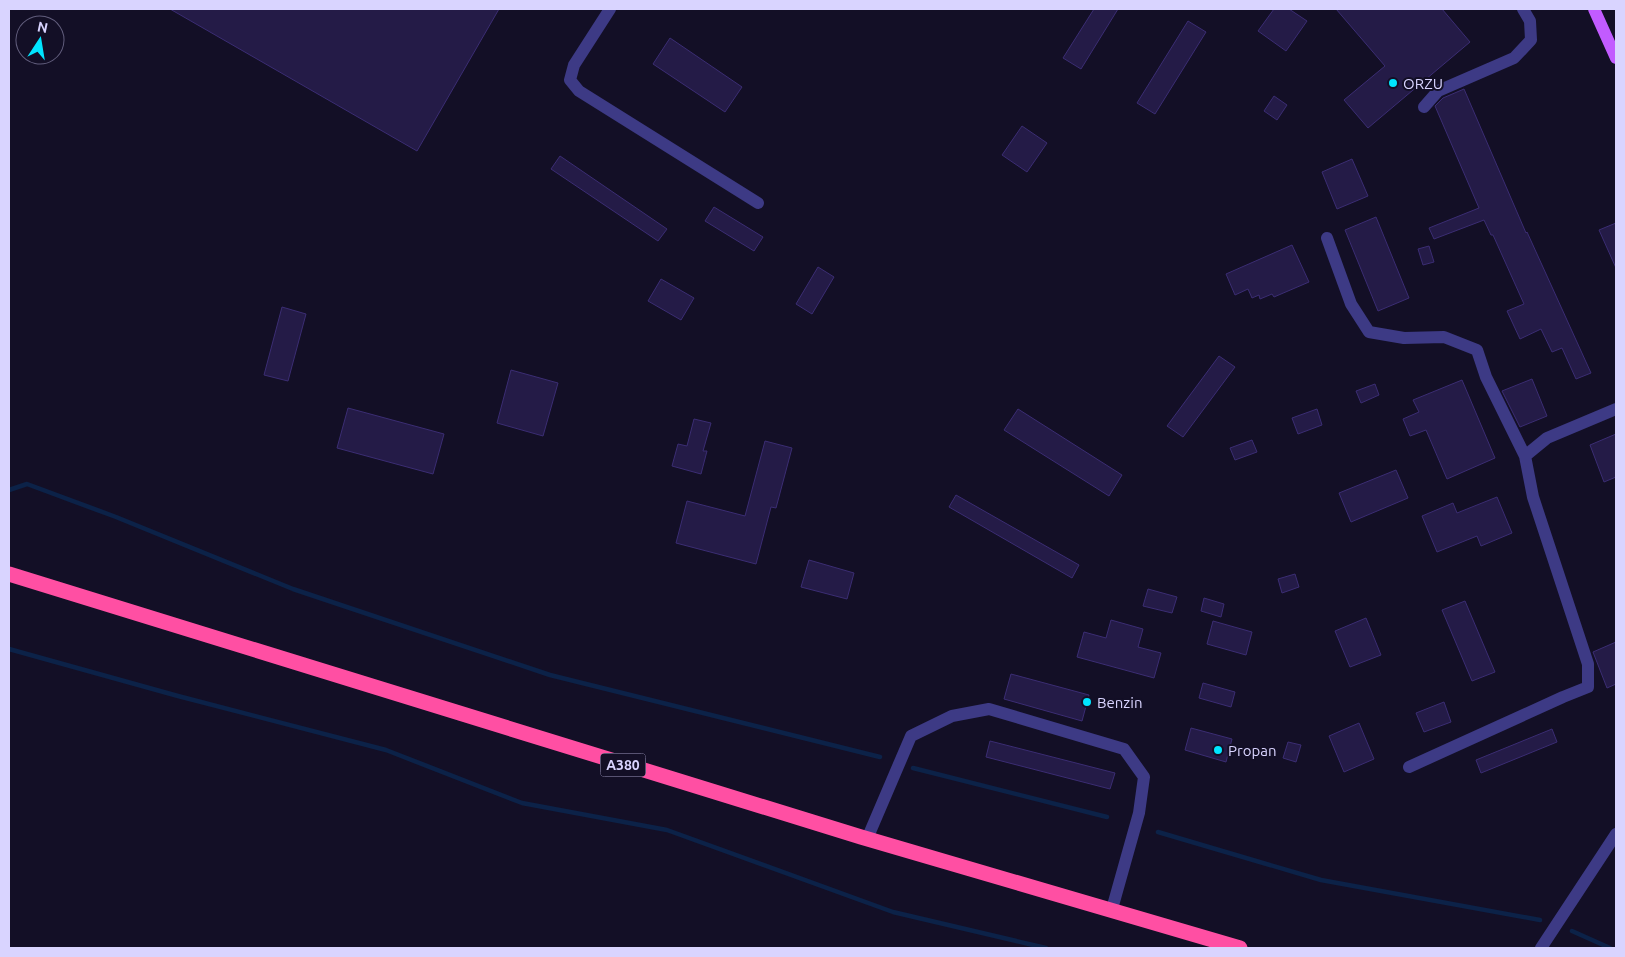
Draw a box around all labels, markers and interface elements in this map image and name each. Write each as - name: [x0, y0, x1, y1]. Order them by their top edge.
- north arrow: [15, 15, 65, 65]
- text: N: [36, 18, 49, 36]
- place label: ORZU: [1403, 75, 1443, 92]
- marker: ORZU: [1387, 77, 1399, 89]
- place label: Benzin: [1097, 694, 1142, 711]
- marker: Benzin: [1081, 696, 1093, 708]
- place label: Propan: [1228, 742, 1276, 759]
- marker: Propan: [1212, 744, 1224, 756]
- road number: A380: [600, 754, 646, 776]

